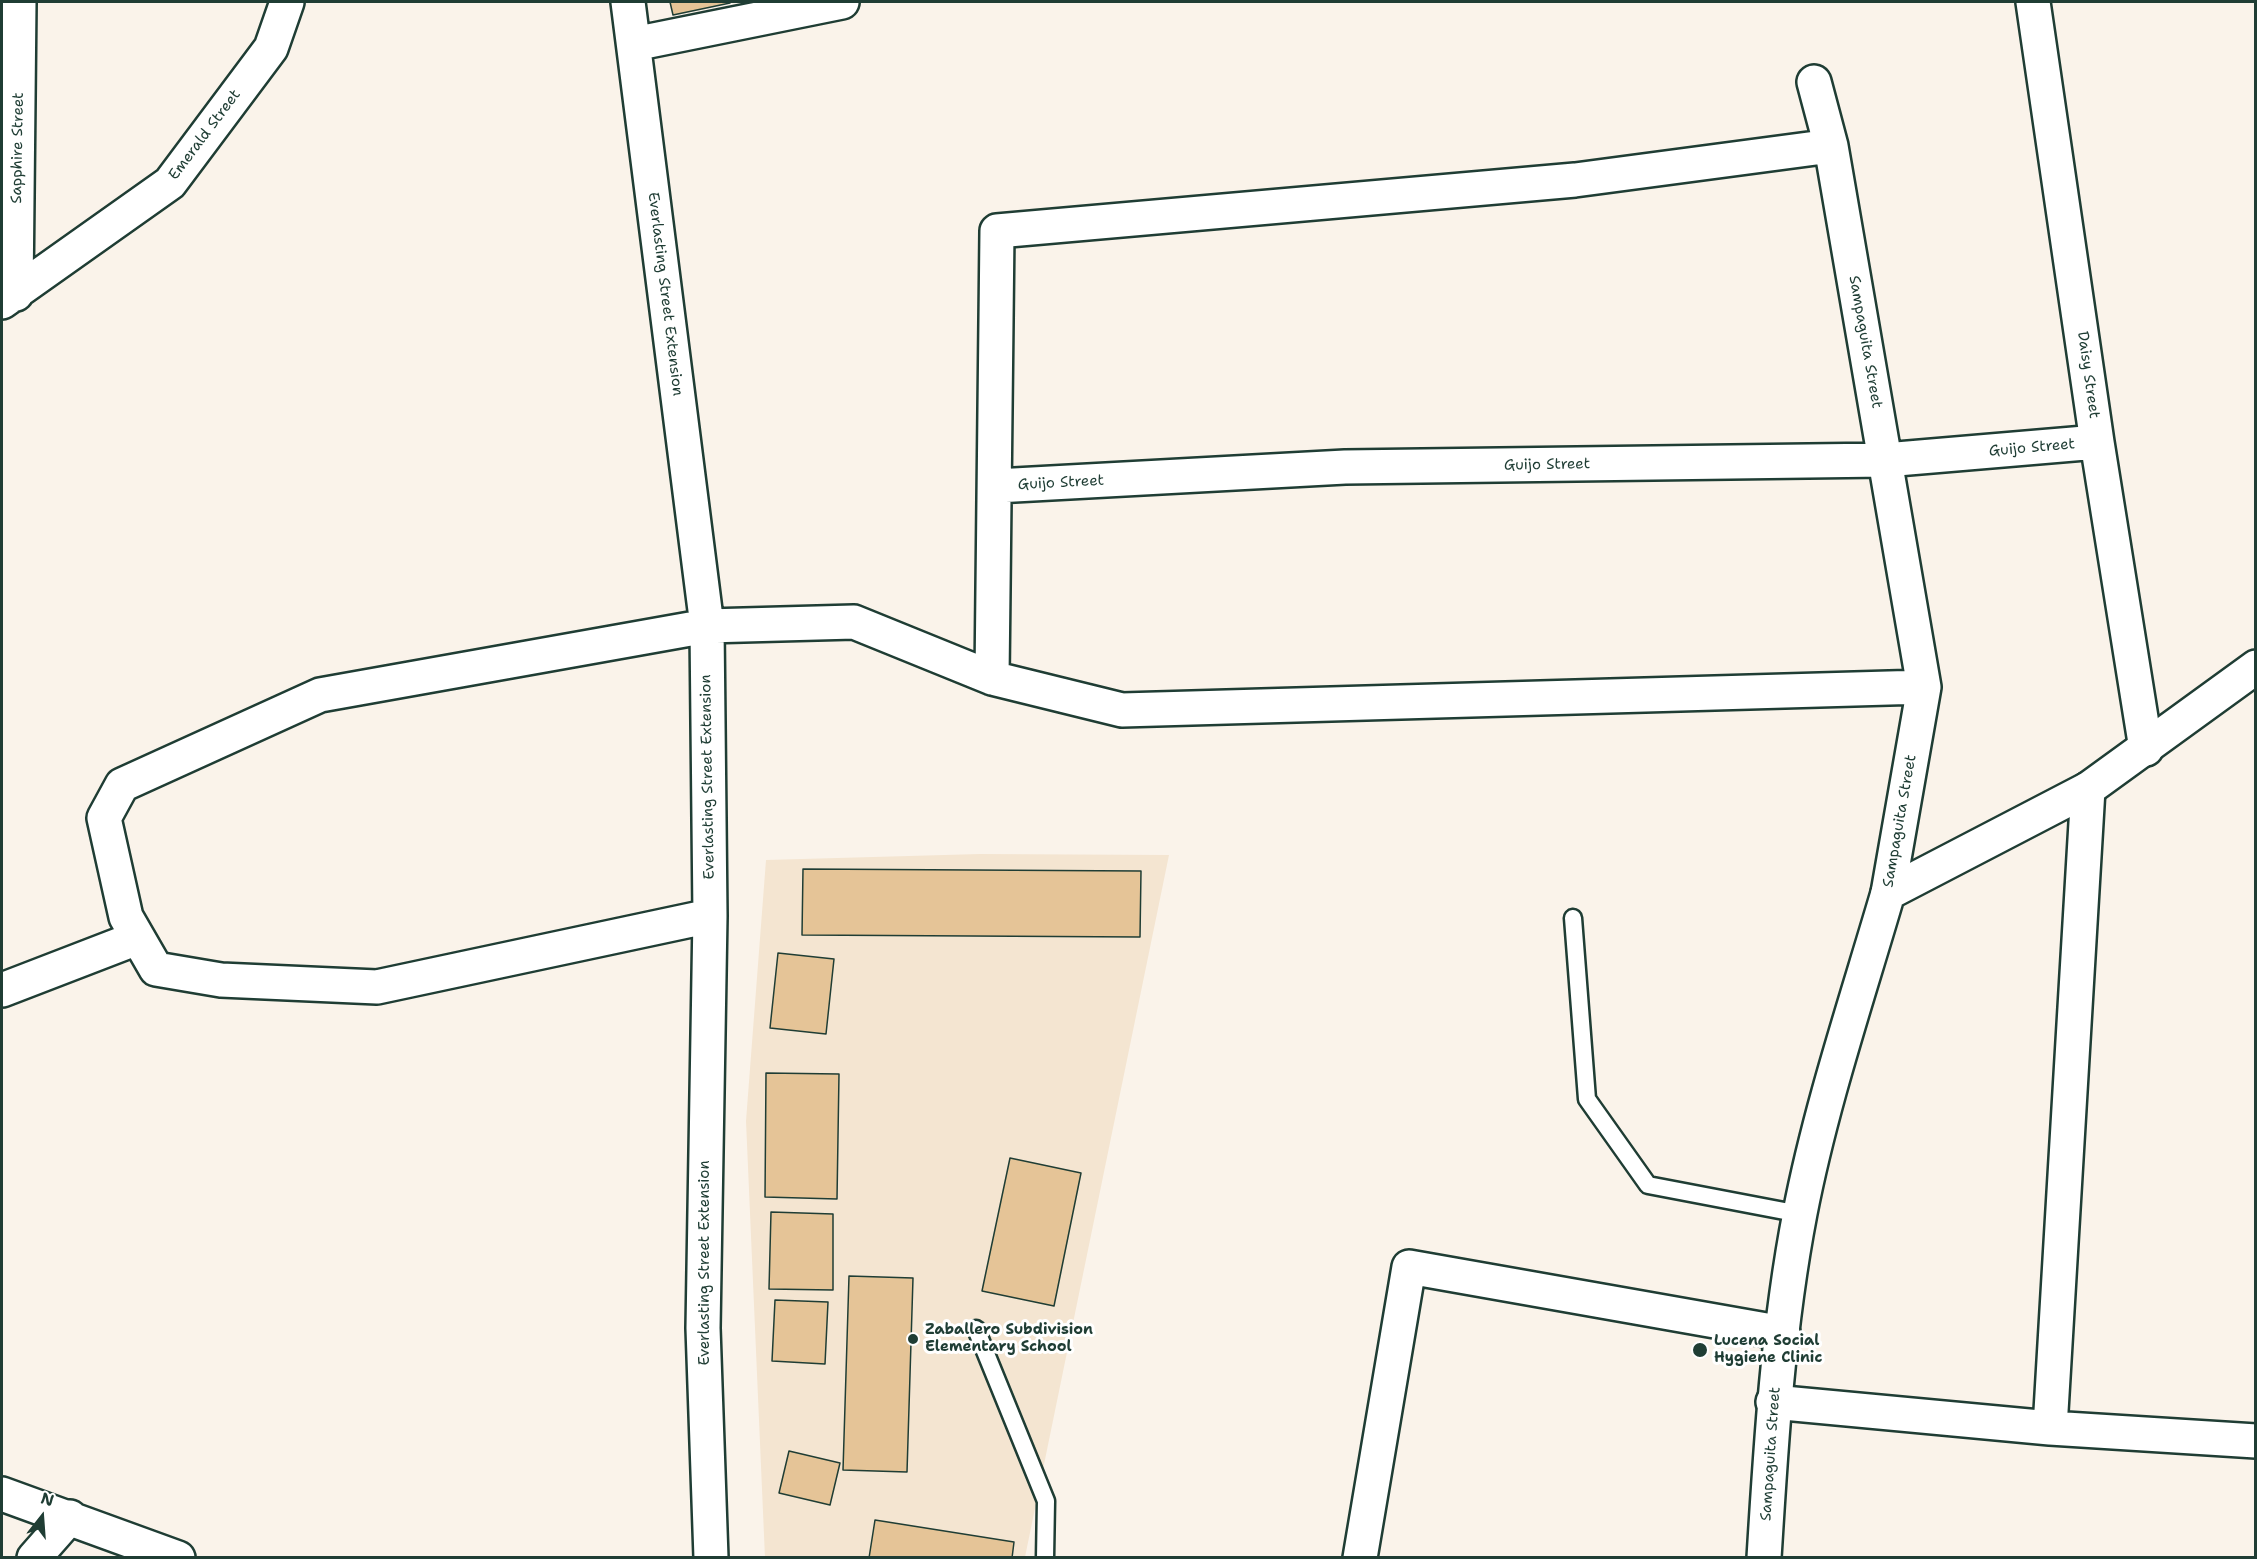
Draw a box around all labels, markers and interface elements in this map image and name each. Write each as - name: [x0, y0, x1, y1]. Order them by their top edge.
- street label: Emerald Street: [165, 86, 245, 184]
- street label: Sapphire Street: [8, 92, 28, 204]
- street label: Everlasting Street Extension: [644, 191, 686, 397]
- street label: Sampaguita Street: [1844, 274, 1886, 410]
- street label: Daisy Street: [2073, 330, 2103, 420]
- street label: Guijo Street: [1988, 435, 2076, 461]
- street label: Guijo Street: [1504, 455, 1590, 475]
- street label: Guijo Street: [1017, 472, 1105, 494]
- street label: Everlasting Street Extension: [697, 674, 719, 880]
- street label: Sampaguita Street: [1879, 753, 1921, 889]
- street label: Everlasting Street Extension: [696, 1160, 714, 1366]
- place label: Zaballero Subdivision Elementary School: [925, 1321, 1093, 1356]
- marker: Zaballero Subdivision Elementary School: [906, 1332, 920, 1346]
- place label: Lucena Social Hygiene Clinic: [1714, 1332, 1822, 1367]
- marker: Lucena Social Hygiene Clinic: [1691, 1341, 1709, 1359]
- street label: Sampaguita Street: [1757, 1386, 1785, 1522]
- north arrow: [12, 1487, 72, 1547]
- text: N: [38, 1487, 57, 1511]

